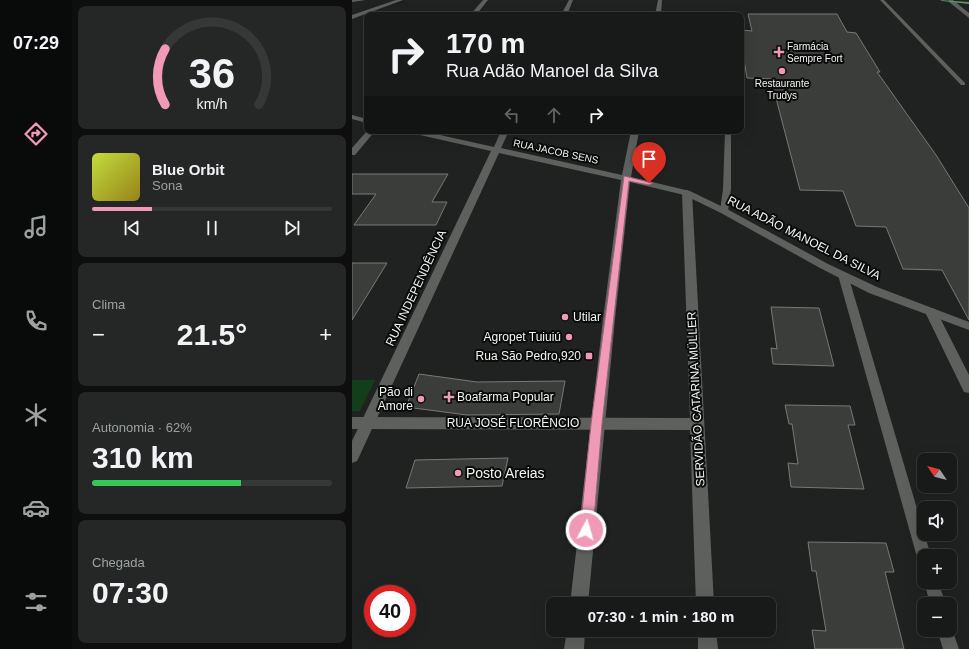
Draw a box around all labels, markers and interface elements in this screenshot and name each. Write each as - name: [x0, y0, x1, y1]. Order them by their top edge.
- icon: right: [380, 28, 432, 80]
- text: 170 m: [446, 28, 525, 59]
- text: 07:29: [13, 33, 59, 53]
- place label: Farmácia Sempre Fort: [787, 41, 843, 64]
- marker: Farmácia Sempre Fort: [774, 47, 784, 57]
- text: 36: [189, 50, 235, 97]
- text: Rua Adão Manoel da Silva: [446, 61, 658, 81]
- marker: Restaurante Trudys: [777, 66, 787, 76]
- place label: Restaurante Trudys: [755, 78, 810, 101]
- text: km/h: [197, 96, 228, 112]
- icon: left: [501, 104, 523, 126]
- icon: ahead: [543, 104, 565, 126]
- icon: right: [585, 104, 607, 126]
- icon: directions: [22, 120, 50, 148]
- street label: RUA JACOB SENS: [512, 137, 600, 166]
- pin: [632, 142, 666, 183]
- icon: arrive: [638, 148, 660, 170]
- text: Blue Orbit: [152, 161, 225, 178]
- text: Sona: [152, 178, 182, 193]
- street label: RUA ADÃO MANOEL DA SILVA: [725, 193, 883, 283]
- icon: music: [22, 213, 50, 241]
- icon: previous: [121, 217, 143, 239]
- icon: pause: [201, 217, 223, 239]
- icon: next: [281, 217, 303, 239]
- street label: RUA INDEPENDÊNCIA: [382, 227, 449, 348]
- text: Clima: [92, 297, 125, 312]
- icon: phone: [22, 307, 50, 335]
- place label: Utilar: [573, 310, 601, 324]
- street label: SERVIDÃO CATARINA MÜLLER: [684, 311, 708, 487]
- marker: Utilar: [560, 312, 570, 322]
- text: 21.5°: [177, 318, 247, 351]
- text: −: [92, 322, 105, 347]
- text: +: [319, 322, 332, 347]
- place label: Agropet Tuiuiú: [484, 330, 561, 344]
- marker: Agropet Tuiuiú: [564, 332, 574, 342]
- place label: Rua São Pedro,920: [476, 349, 581, 363]
- marker: Rua São Pedro,920: [584, 351, 594, 361]
- place label: Pão di Amore: [378, 385, 413, 413]
- place label: Boafarma Popular: [457, 390, 554, 404]
- marker: Boafarma Popular: [444, 392, 454, 402]
- marker: Pão di Amore: [416, 394, 426, 404]
- icon: climate: [22, 401, 50, 429]
- street label: RUA JOSÉ FLORÊNCIO: [447, 415, 579, 430]
- text: Autonomia · 62%: [92, 420, 192, 435]
- text: 310 km: [92, 441, 194, 474]
- north arrow: [917, 453, 957, 493]
- map controls: [917, 453, 957, 637]
- place label: Posto Areias: [466, 465, 545, 481]
- marker: Posto Areias: [453, 468, 463, 478]
- icon: car: [22, 494, 50, 522]
- button: sound: [917, 501, 957, 541]
- position arrow: [565, 509, 607, 551]
- button: +: [917, 549, 957, 589]
- text: Chegada: [92, 555, 145, 570]
- text: 07:30: [92, 576, 169, 609]
- speed limit sign: 40: [364, 585, 416, 637]
- icon: filters: [22, 588, 50, 616]
- button: −: [917, 597, 957, 637]
- text: 07:30 · 1 min · 180 m: [588, 608, 734, 625]

